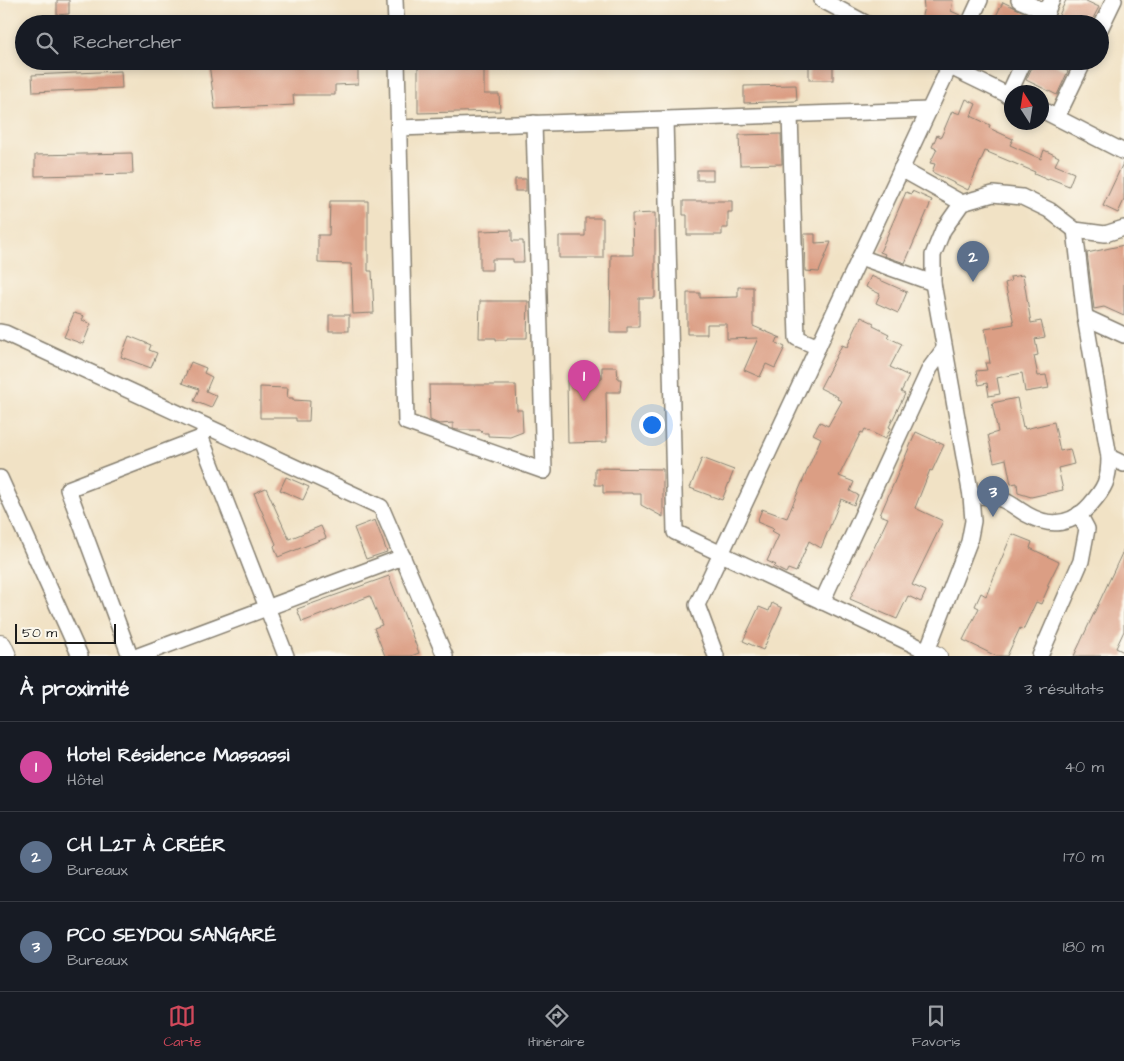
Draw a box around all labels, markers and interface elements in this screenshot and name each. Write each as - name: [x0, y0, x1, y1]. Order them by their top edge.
- search box: [15, 15, 1109, 70]
- icon: search: [33, 29, 61, 57]
- text: Rechercher: [73, 29, 181, 56]
- north arrow: [1004, 85, 1049, 130]
- pin: 2: [957, 241, 989, 282]
- pin: 1: [568, 360, 600, 401]
- your location: [639, 412, 665, 438]
- pin: 3: [977, 476, 1009, 517]
- scale bar: [15, 621, 116, 644]
- text: 50 m: [22, 623, 57, 643]
- text: À proximité: [20, 674, 129, 703]
- text: 3 résultats: [1024, 678, 1104, 700]
- text: Hotel Résidence Massassi: [67, 742, 290, 769]
- text: 1: [35, 756, 37, 778]
- text: 40 m: [1064, 756, 1104, 778]
- text: Hôtel: [67, 769, 103, 791]
- text: CH L2T À CRÉÉR: [67, 832, 226, 859]
- text: 2: [31, 846, 41, 868]
- text: 170 m: [1063, 846, 1104, 868]
- text: Bureaux: [67, 859, 128, 881]
- text: PCO SEYDOU SANGARÉ: [67, 922, 276, 949]
- text: 3: [32, 936, 40, 958]
- text: 180 m: [1063, 936, 1104, 958]
- text: Bureaux: [67, 949, 128, 971]
- tab: Carte: [163, 1002, 201, 1052]
- tab: Itinéraire: [528, 1002, 585, 1052]
- tab: Favoris: [912, 1002, 961, 1052]

